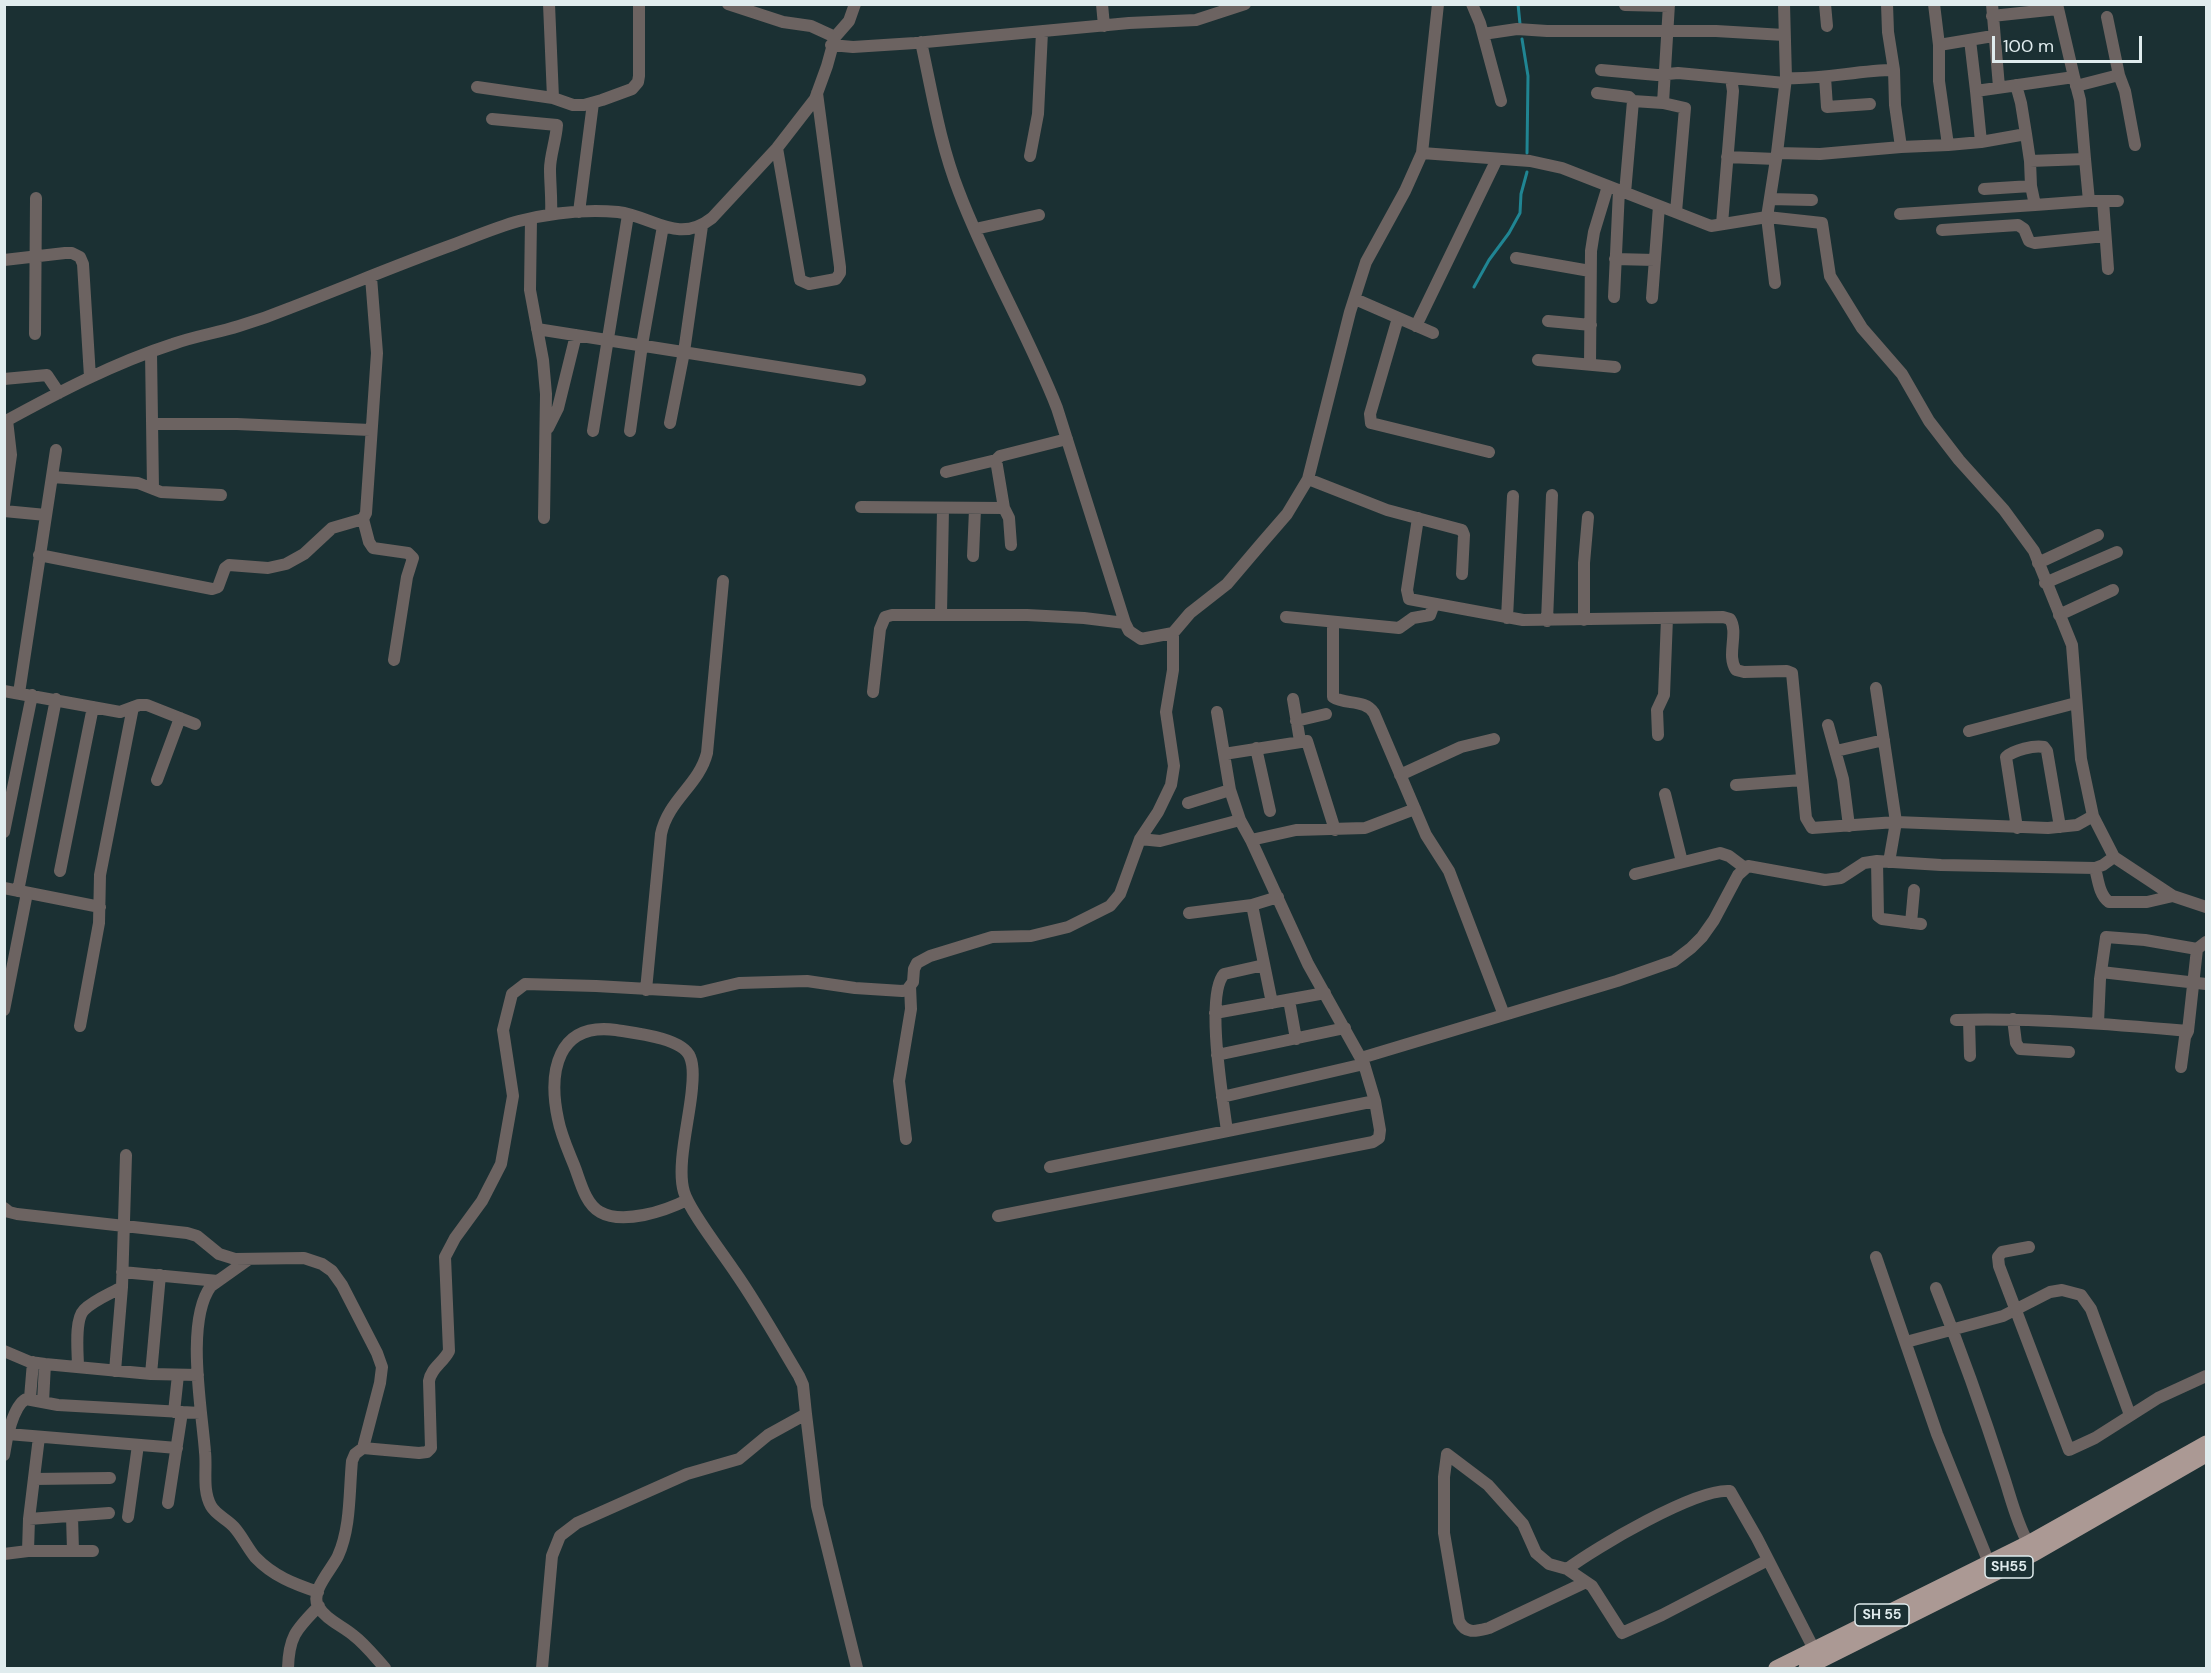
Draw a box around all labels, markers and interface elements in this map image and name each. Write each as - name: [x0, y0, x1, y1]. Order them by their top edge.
- scale bar: [1995, 24, 2145, 62]
- text: 100 m: [2003, 34, 2054, 58]
- road number: SH55: [1985, 1556, 2033, 1578]
- road number: SH 55: [1855, 1604, 1909, 1626]

